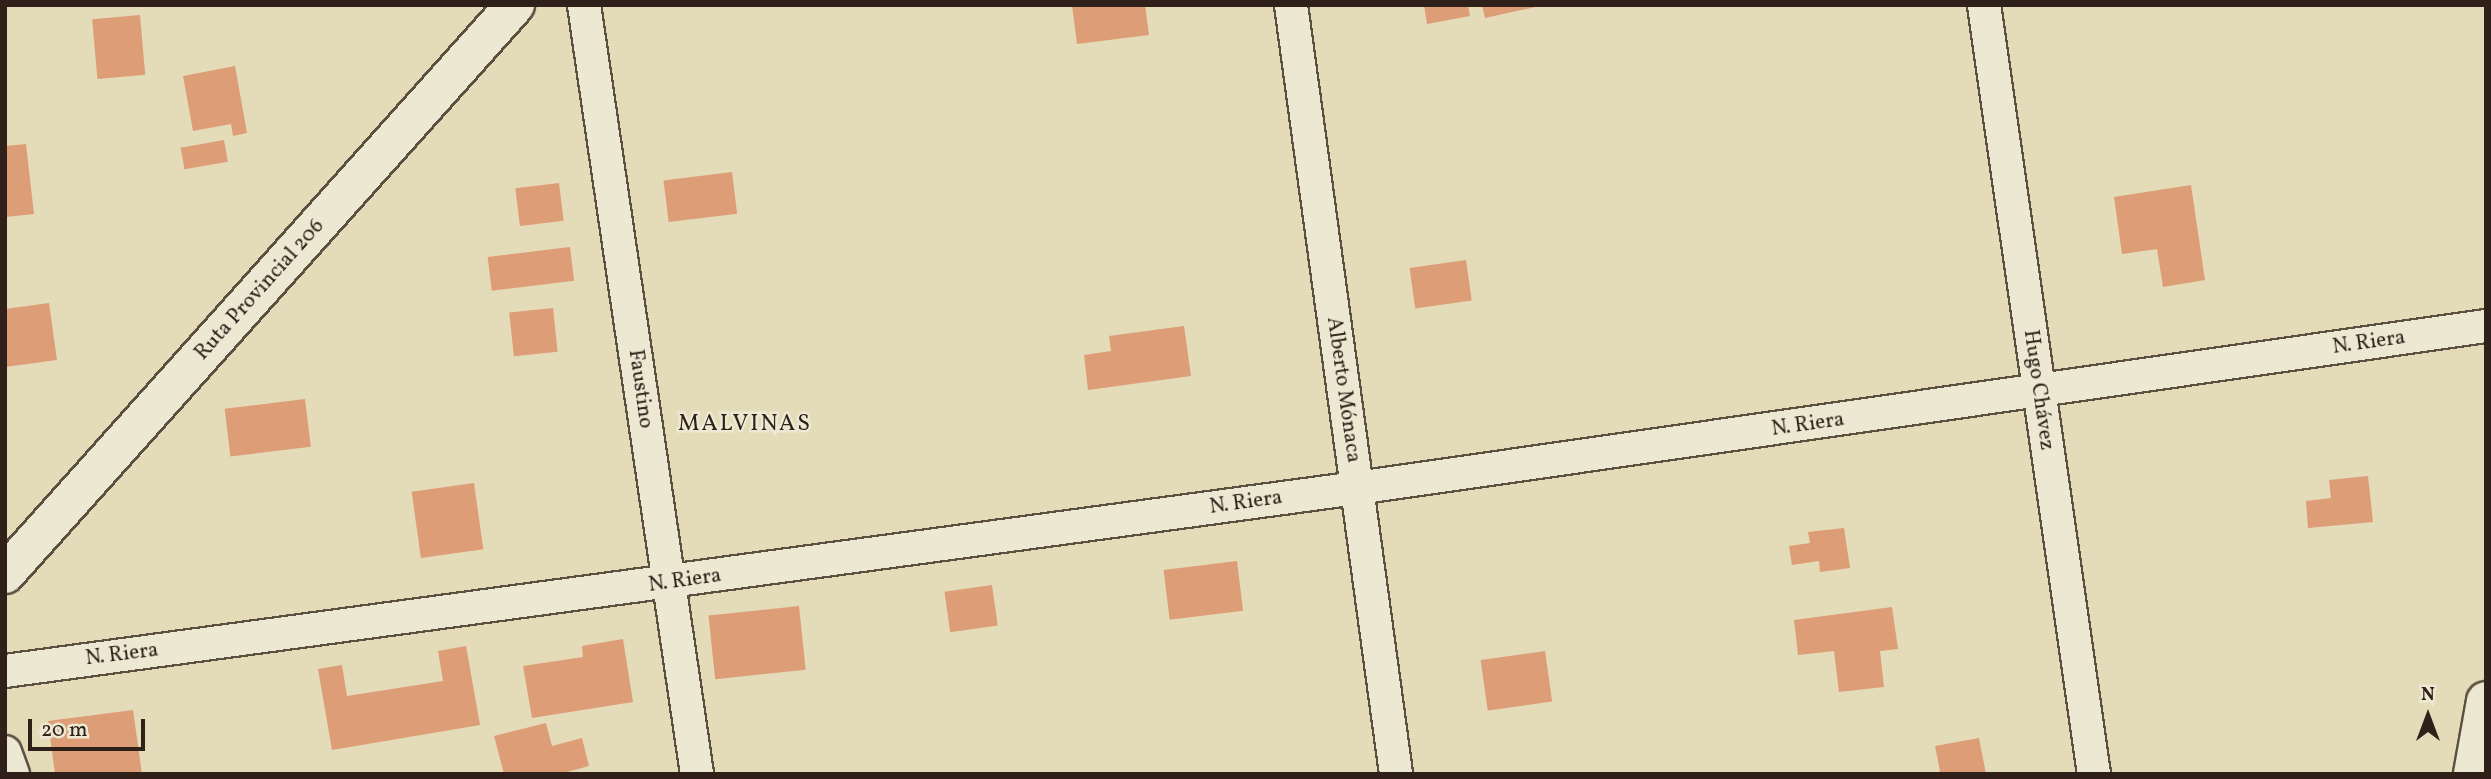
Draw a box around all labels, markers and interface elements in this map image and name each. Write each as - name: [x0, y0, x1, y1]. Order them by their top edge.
- street label: Ruta Provincial 206: [190, 214, 330, 366]
- street label: Alberto Mónaca: [1320, 315, 1366, 465]
- street label: N. Riera: [2331, 325, 2407, 361]
- street label: Hugo Chávez: [2017, 328, 2059, 452]
- street label: Faustino: [622, 348, 658, 430]
- street label: N. Riera: [1770, 407, 1846, 443]
- district label: MALVINAS: [679, 410, 811, 438]
- street label: N. Riera: [1208, 485, 1284, 521]
- street label: N. Riera: [647, 563, 723, 599]
- street label: N. Riera: [84, 638, 160, 672]
- north arrow: [2393, 681, 2463, 751]
- text: N: [2421, 682, 2435, 708]
- scale bar: [32, 706, 149, 750]
- text: 20 m: [41, 716, 87, 745]

